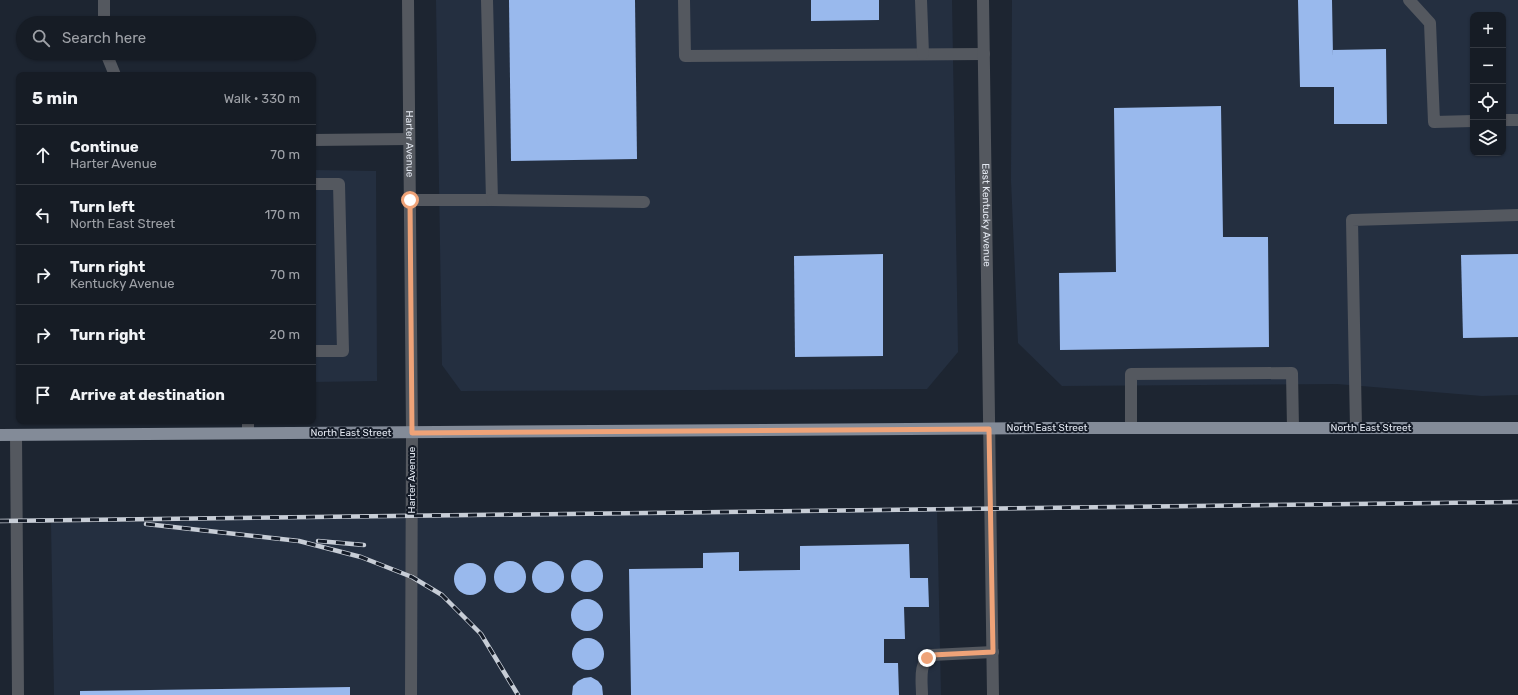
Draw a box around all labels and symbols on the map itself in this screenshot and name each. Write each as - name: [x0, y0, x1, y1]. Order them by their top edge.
- street label: Harter Avenue: [403, 111, 416, 178]
- street label: East Kentucky Avenue: [979, 163, 993, 267]
- route start: [401, 191, 419, 209]
- street label: North East Street: [1007, 422, 1088, 434]
- street label: North East Street: [1331, 422, 1412, 434]
- street label: North East Street: [311, 427, 392, 439]
- street label: Harter Avenue: [406, 446, 418, 513]
- route end: [918, 649, 936, 667]

